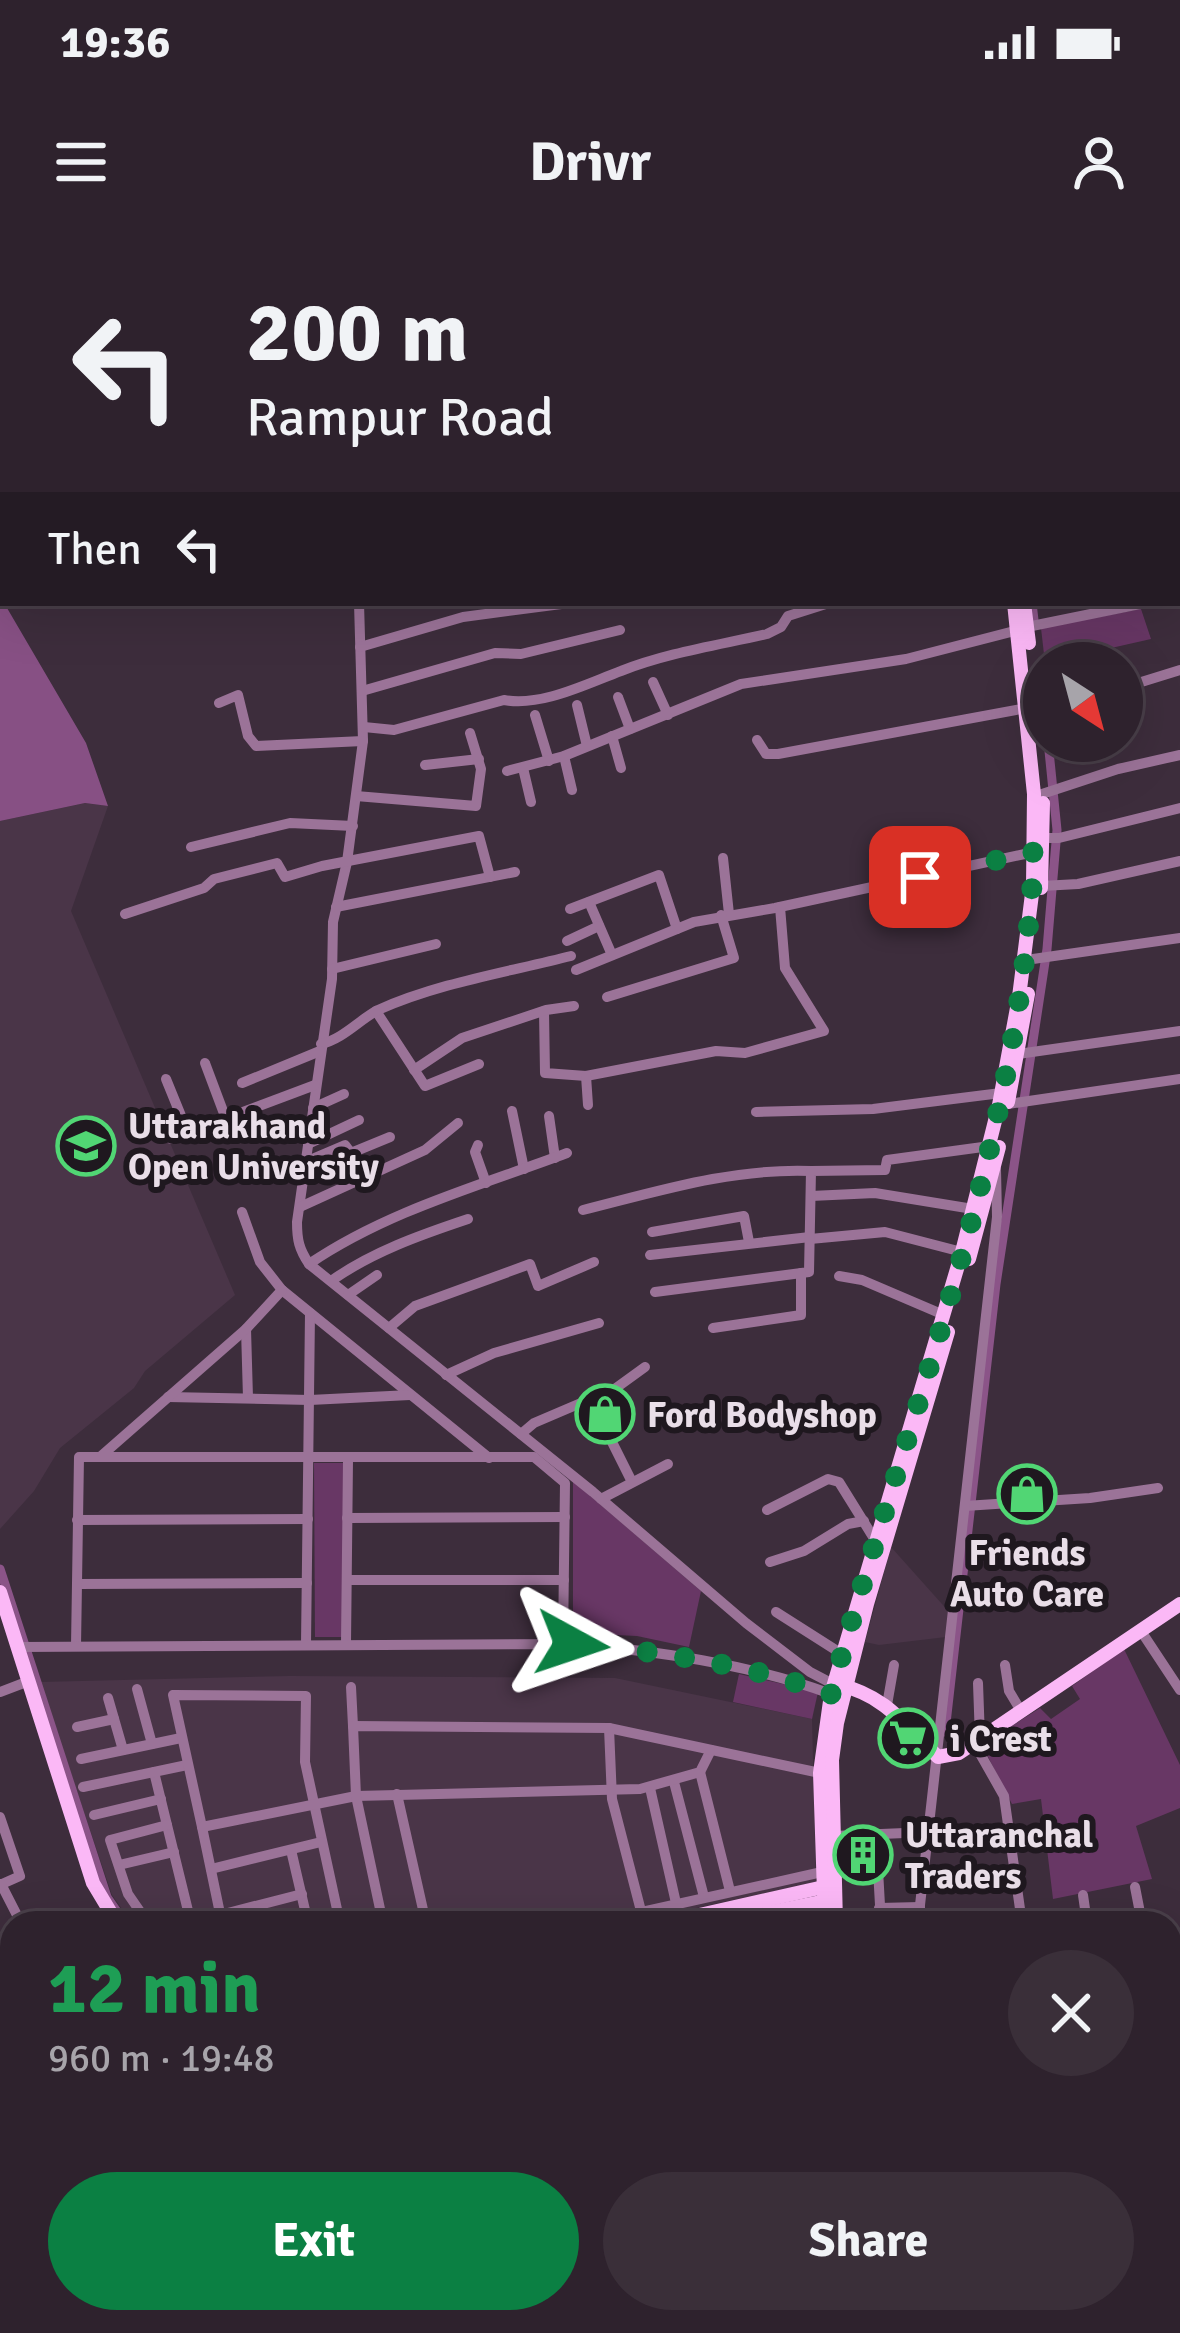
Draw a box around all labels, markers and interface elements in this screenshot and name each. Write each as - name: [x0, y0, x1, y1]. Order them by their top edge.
- text: 19:36: [60, 15, 170, 70]
- icon: menu: [48, 129, 114, 195]
- text: Drivr: [529, 129, 651, 196]
- icon: person: [1066, 129, 1132, 195]
- text: 200 m: [246, 281, 468, 385]
- icon: left: [48, 288, 204, 444]
- text: Rampur Road: [246, 384, 554, 451]
- icon: left: [166, 516, 232, 582]
- text: Then: [48, 522, 142, 577]
- north arrow: [1023, 642, 1143, 762]
- map controls: [1023, 642, 1143, 762]
- pin: [869, 826, 971, 928]
- icon: arrive: [887, 844, 953, 910]
- place label: Uttarakhand Open University: [128, 1104, 379, 1190]
- school or university icon: Uttarakhand Open University: [55, 1115, 117, 1177]
- shop icon: Ford Bodyshop: [574, 1383, 636, 1445]
- place label: Ford Bodyshop: [647, 1393, 877, 1438]
- shop icon: Friends Auto Care: [996, 1463, 1058, 1525]
- place label: Friends Auto Care: [950, 1531, 1104, 1617]
- position arrow: [509, 1581, 635, 1707]
- supermarket icon: i Crest: [877, 1707, 939, 1769]
- place label: i Crest: [950, 1717, 1052, 1762]
- place label: Uttaranchal Traders: [905, 1813, 1093, 1899]
- building icon: Uttaranchal Traders: [832, 1824, 894, 1886]
- text: 12 min: [48, 1944, 261, 2033]
- button: close: [1008, 1950, 1134, 2076]
- text: 960 m · 19:48: [48, 2034, 275, 2082]
- button: Exit: [48, 2172, 579, 2310]
- button: Share: [603, 2172, 1134, 2310]

